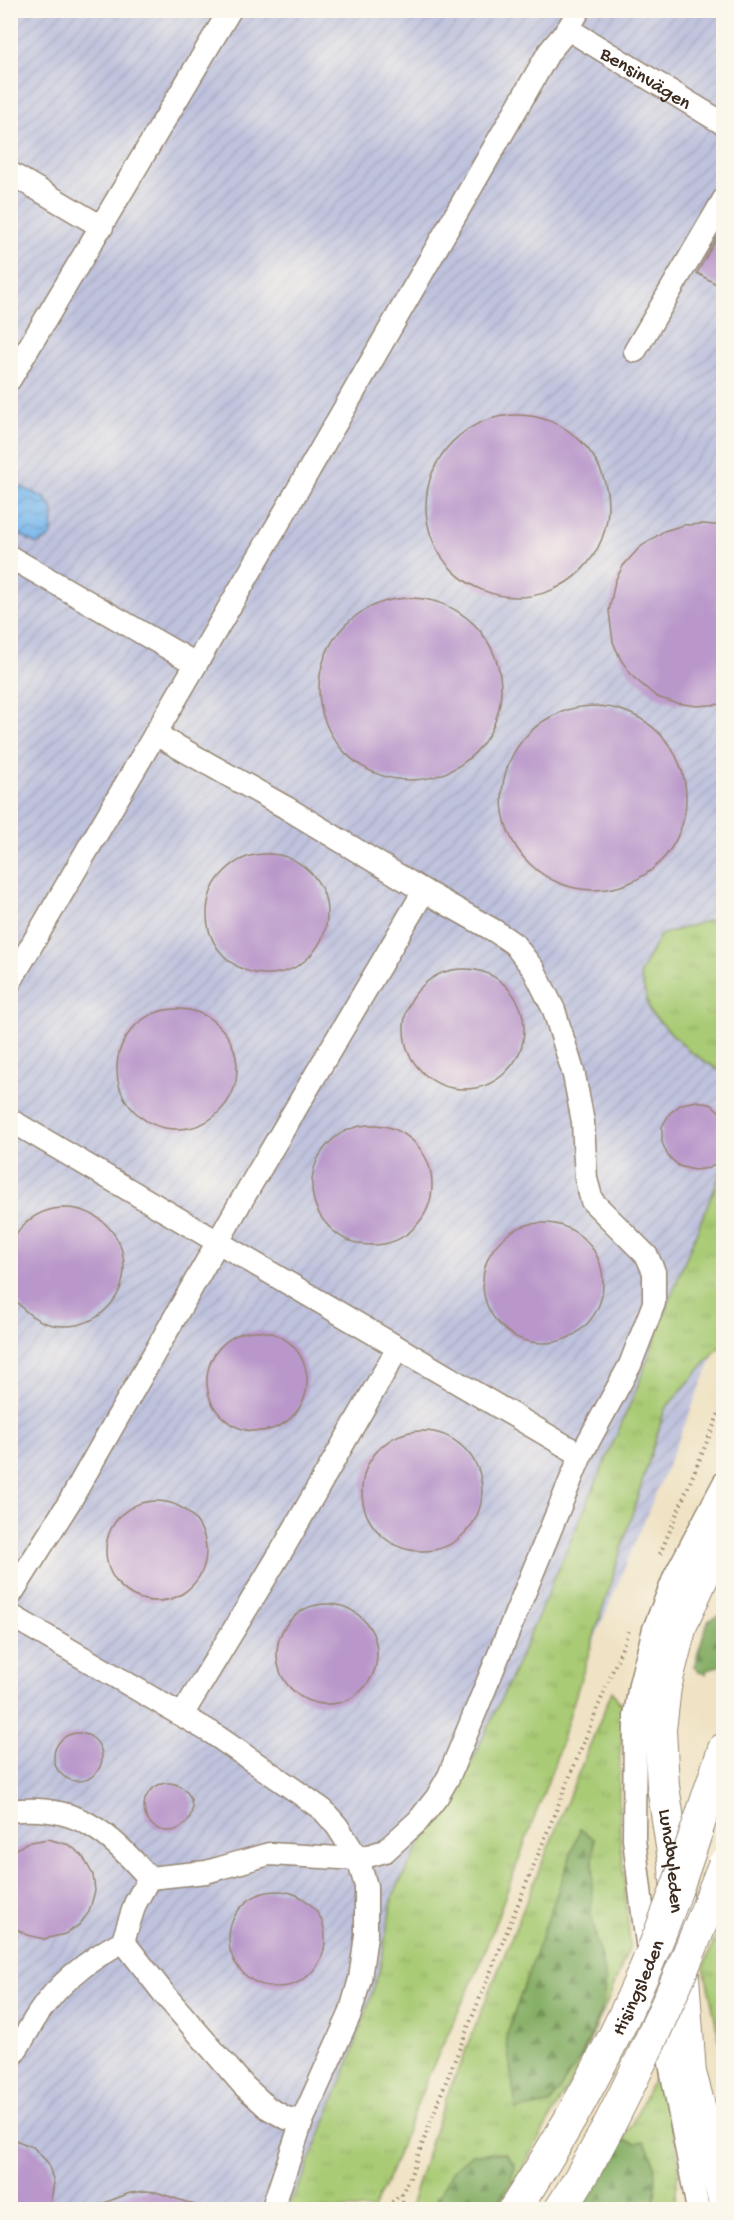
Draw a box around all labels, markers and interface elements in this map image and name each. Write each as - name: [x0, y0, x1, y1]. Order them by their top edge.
- street label: Bensinvägen: [594, 43, 695, 117]
- street label: Lundbyleden: [652, 1808, 686, 1914]
- street label: Hisingsleden: [609, 1937, 671, 2040]

